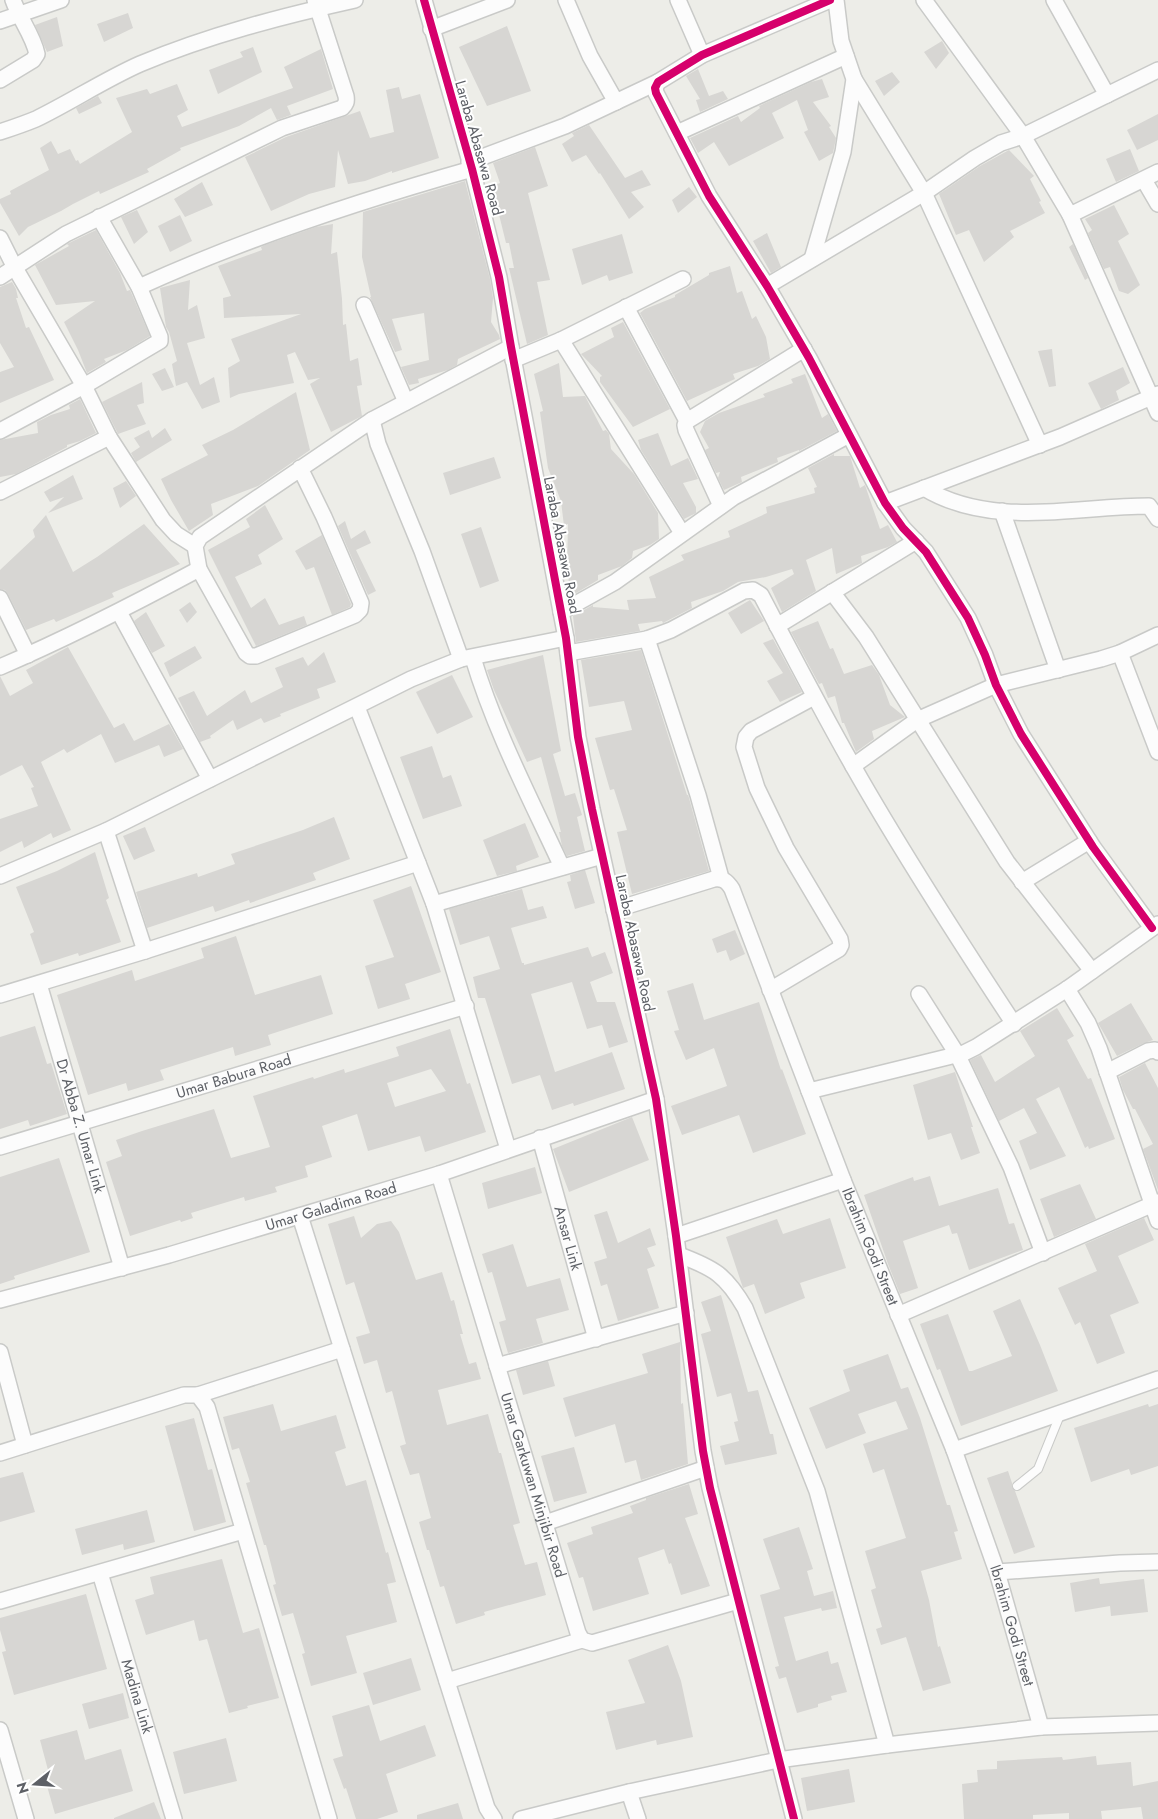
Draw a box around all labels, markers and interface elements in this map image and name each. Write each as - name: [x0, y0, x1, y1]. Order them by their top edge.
- street label: Laraba Abasawa Road: [449, 78, 509, 218]
- street label: Laraba Abasawa Road: [538, 474, 586, 616]
- street label: Laraba Abasawa Road: [610, 872, 660, 1014]
- street label: Umar Babura Road: [173, 1049, 294, 1104]
- street label: Dr Abba Z. Umar Link: [50, 1056, 111, 1196]
- street label: Umar Galadima Road: [263, 1176, 399, 1236]
- street label: Ibrahim Godi Street: [836, 1184, 904, 1309]
- street label: Ansar Link: [548, 1203, 587, 1273]
- street label: Umar Garkuwan Minjibir Road: [495, 1390, 572, 1580]
- street label: Ibrahim Godi Street: [984, 1562, 1040, 1689]
- street label: Madina Link: [116, 1657, 159, 1737]
- north arrow: [10, 1759, 60, 1809]
- text: N: [11, 1780, 34, 1796]

